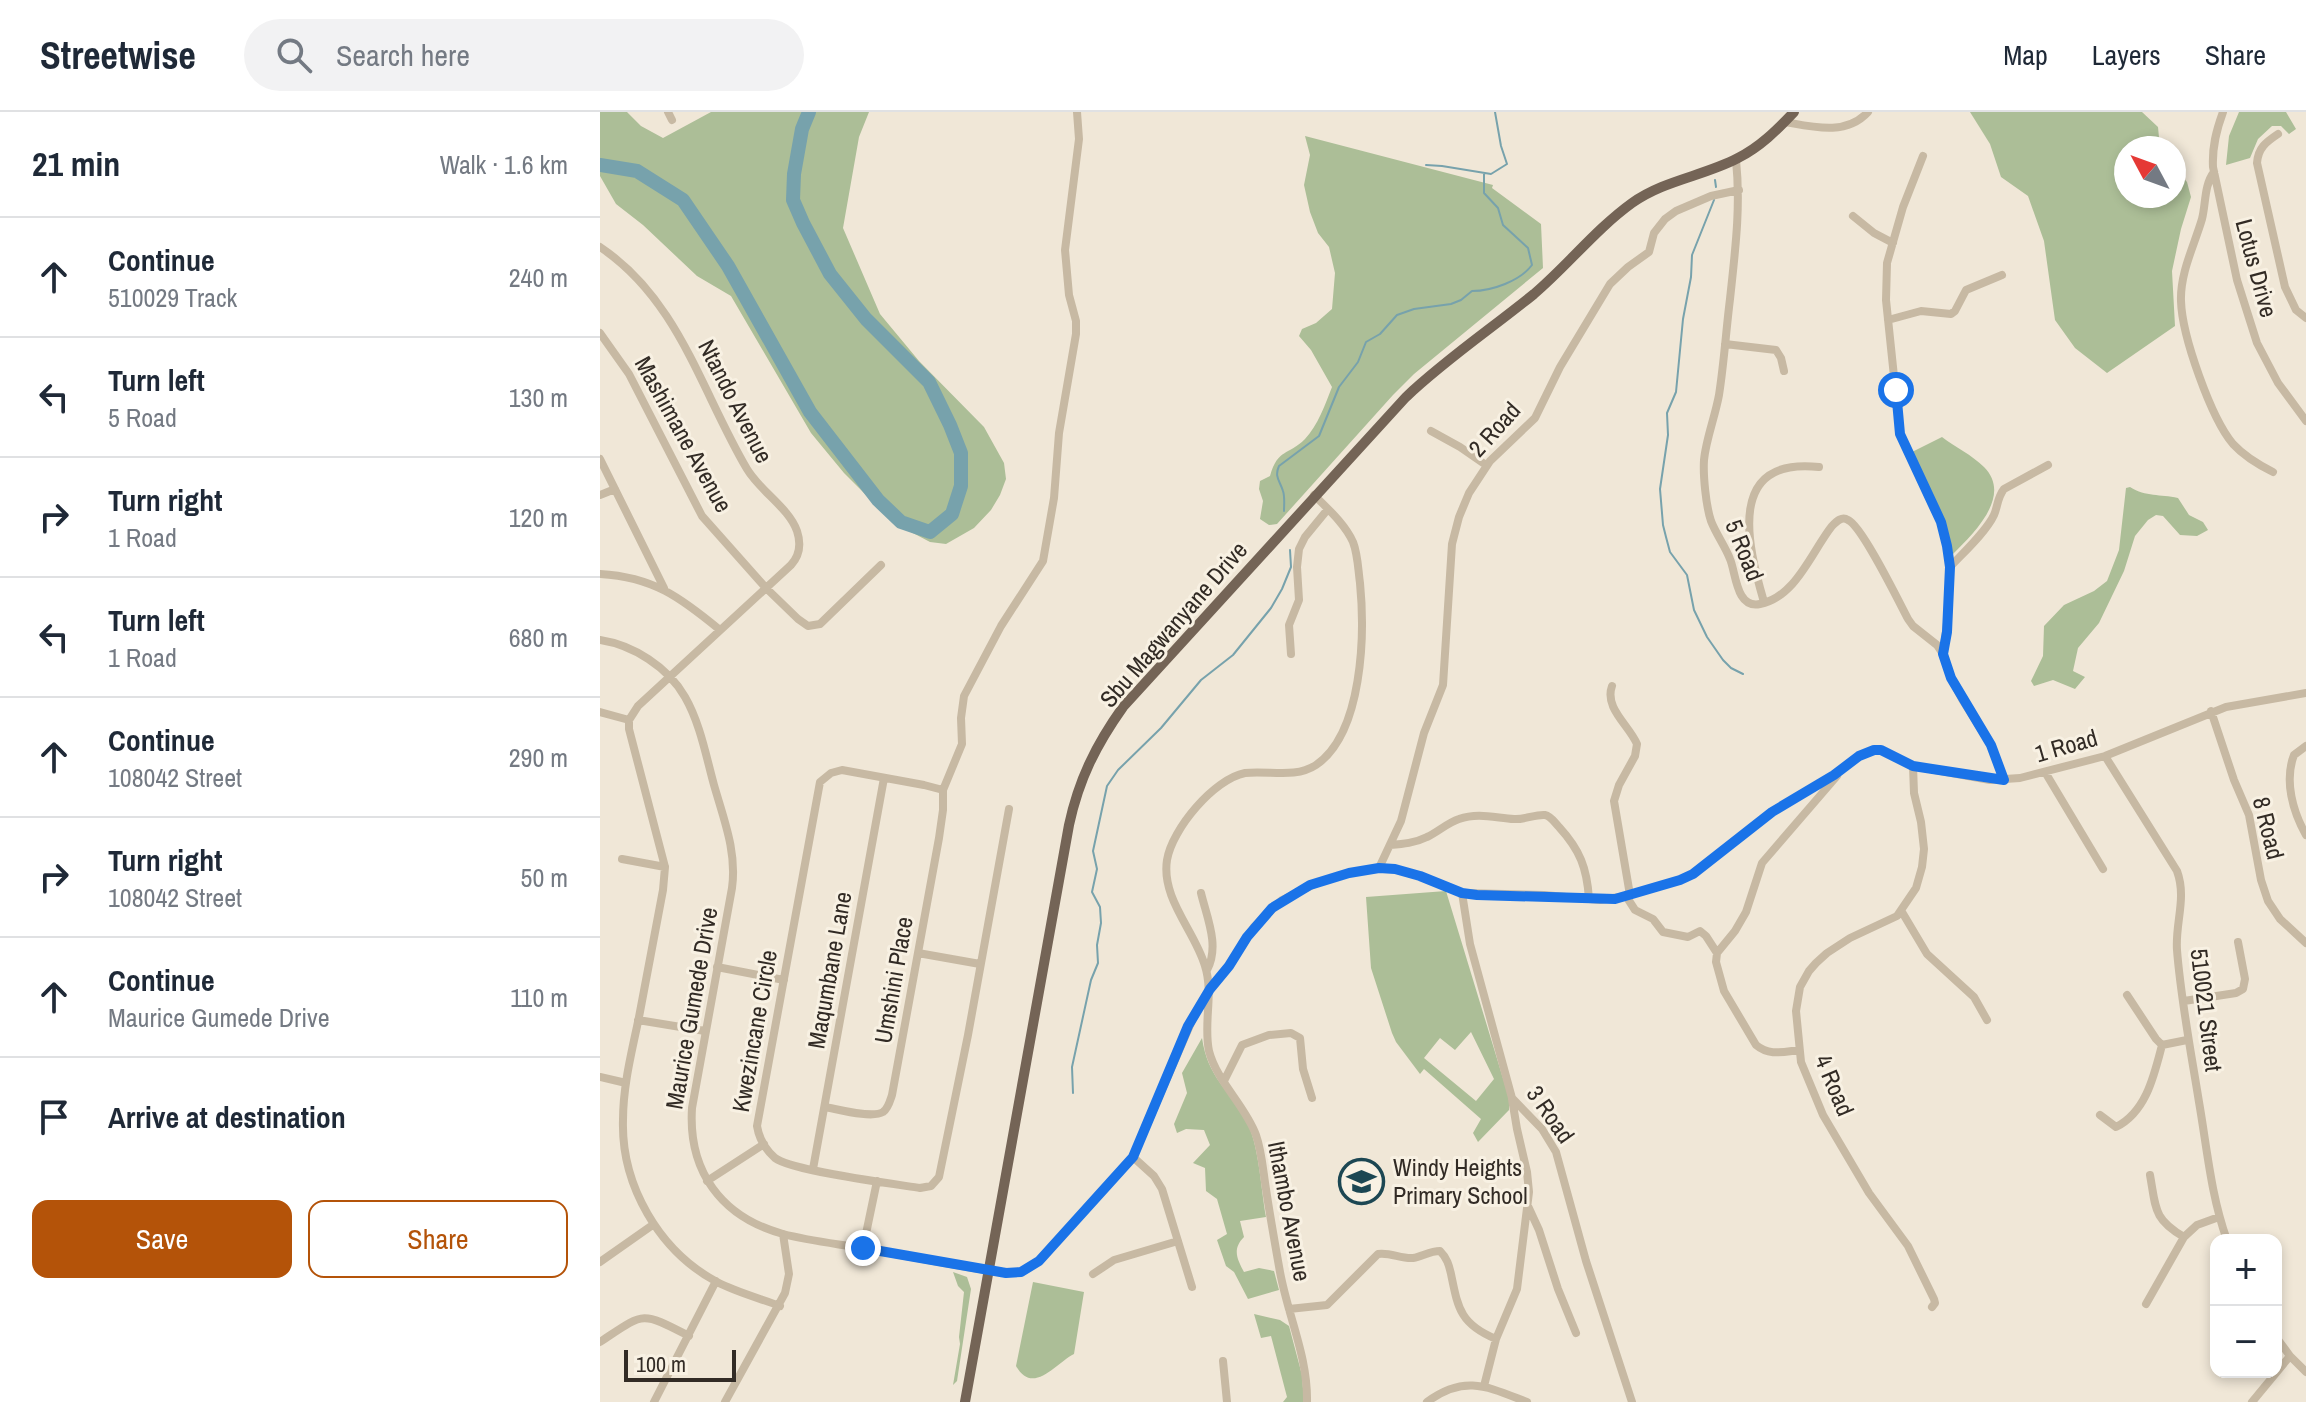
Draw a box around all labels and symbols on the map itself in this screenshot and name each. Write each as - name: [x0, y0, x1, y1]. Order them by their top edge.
- north arrow: [2114, 136, 2186, 208]
- street label: Lotus Drive: [2229, 215, 2285, 321]
- street label: Ntando Avenue: [691, 334, 781, 468]
- street label: Mashimane Avenue: [628, 350, 740, 518]
- route start: [1878, 372, 1914, 408]
- street label: 2 Road: [1461, 395, 1527, 463]
- street label: 5 Road: [1718, 515, 1772, 585]
- street label: Sbu Magwanyane Drive: [1092, 534, 1254, 714]
- street label: 1 Road: [2031, 721, 2101, 769]
- street label: 8 Road: [2246, 793, 2292, 863]
- street label: Maqumbane Lane: [799, 889, 859, 1051]
- street label: Maurice Gumede Drive: [657, 905, 725, 1111]
- street label: Umshini Place: [866, 914, 920, 1046]
- street label: Kwezincane Circle: [724, 947, 784, 1115]
- street label: 510021 Street: [2184, 947, 2230, 1074]
- street label: 4 Road: [1808, 1050, 1862, 1120]
- street label: 3 Road: [1520, 1079, 1582, 1149]
- street label: Ithambo Avenue: [1261, 1138, 1319, 1284]
- place label: Windy Heights Primary School: [1393, 1151, 1528, 1211]
- school or university icon: Windy Heights Primary School: [1338, 1157, 1386, 1205]
- route end: [845, 1230, 881, 1266]
- scale bar: [624, 1346, 736, 1382]

